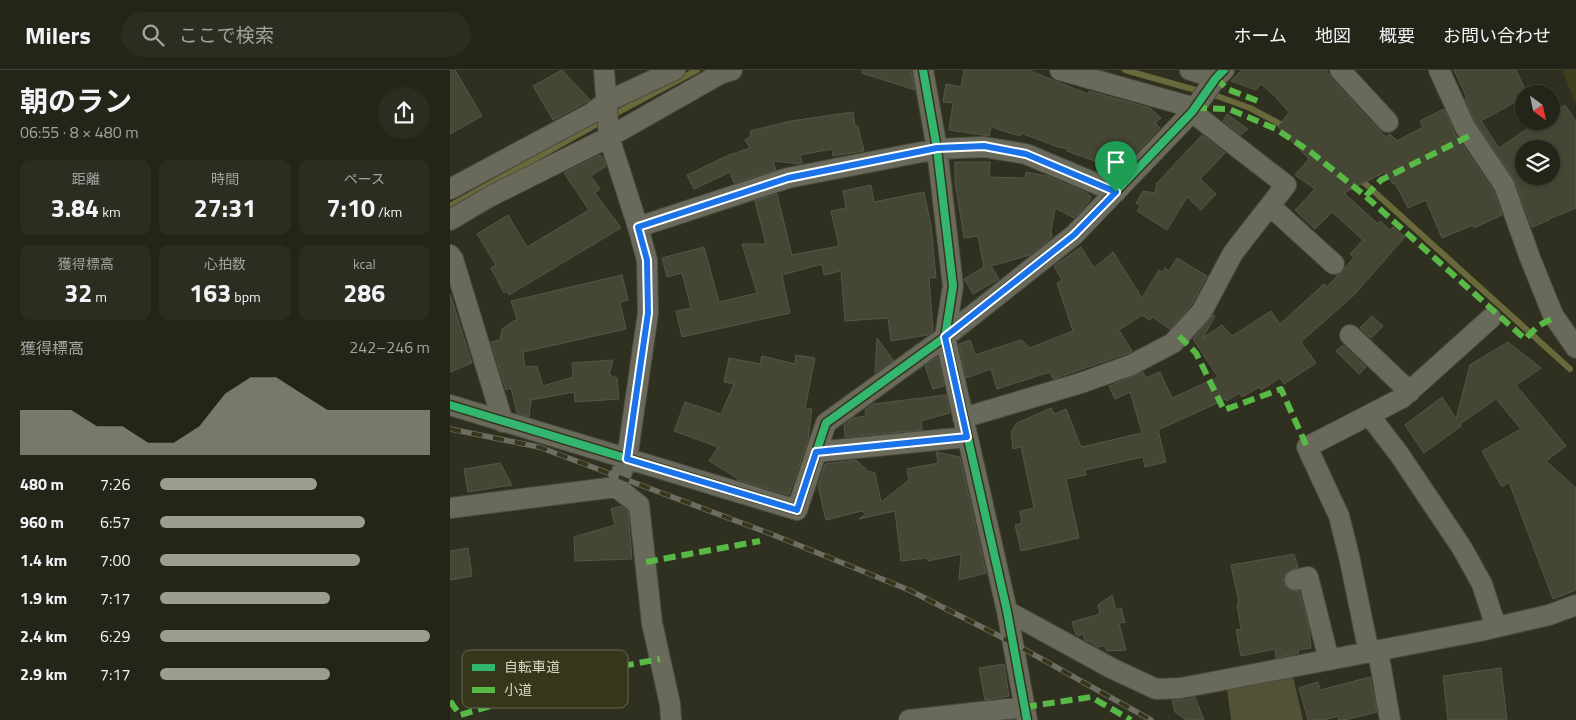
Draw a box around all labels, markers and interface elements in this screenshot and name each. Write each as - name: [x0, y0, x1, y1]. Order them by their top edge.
- search box: [121, 12, 471, 57]
- text: Milers: [25, 17, 91, 53]
- text: ここで検索: [179, 20, 274, 49]
- icon: search: [139, 21, 167, 49]
- text: ホーム: [1234, 22, 1287, 49]
- text: 地図: [1315, 22, 1351, 49]
- text: 概要: [1379, 22, 1415, 49]
- text: お問い合わせ: [1443, 22, 1551, 49]
- text: 朝のラン: [20, 79, 132, 122]
- north arrow: [1515, 85, 1560, 130]
- map controls: [1515, 85, 1560, 185]
- button: share: [378, 87, 430, 139]
- text: 06:55 · 8 × 480 m: [20, 120, 139, 144]
- button: layers: [1515, 140, 1560, 185]
- pin: [1095, 141, 1137, 192]
- icon: arrive: [1102, 148, 1130, 176]
- text: 距離: [72, 168, 100, 189]
- text: 時間: [211, 168, 239, 189]
- text: ペース: [344, 168, 385, 189]
- text: 3.84: [51, 189, 99, 227]
- text: 27:31: [194, 189, 256, 227]
- text: 7:10: [326, 189, 375, 227]
- text: km: [99, 201, 121, 222]
- text: /km: [375, 201, 402, 222]
- text: 獲得標高: [58, 253, 114, 274]
- text: 心拍数: [204, 253, 246, 274]
- text: kcal: [353, 253, 376, 274]
- text: 32: [64, 274, 92, 312]
- text: 163: [189, 274, 231, 312]
- text: 286: [343, 274, 385, 312]
- text: m: [92, 286, 107, 307]
- text: bpm: [231, 286, 261, 307]
- text: 242–246 m: [349, 335, 430, 359]
- text: 獲得標高: [20, 336, 84, 360]
- text: 480 m: [20, 472, 64, 496]
- text: 7:26: [100, 472, 130, 496]
- text: 960 m: [20, 510, 64, 534]
- text: 6:57: [100, 510, 130, 534]
- text: 1.4 km: [20, 548, 67, 572]
- text: 7:00: [100, 548, 130, 572]
- text: 1.9 km: [20, 586, 67, 610]
- text: 7:17: [100, 586, 130, 610]
- text: 2.4 km: [20, 624, 67, 648]
- text: 6:29: [100, 624, 130, 648]
- legend: [462, 650, 628, 708]
- text: 自転車道: [504, 656, 560, 677]
- text: 2.9 km: [20, 662, 67, 686]
- text: 7:17: [100, 662, 130, 686]
- text: 小道: [504, 679, 532, 700]

